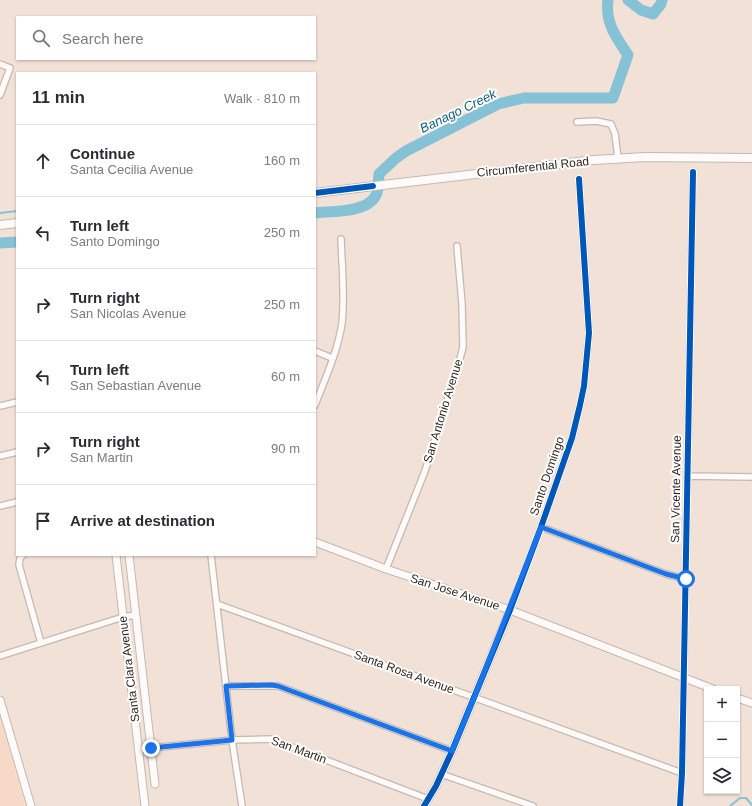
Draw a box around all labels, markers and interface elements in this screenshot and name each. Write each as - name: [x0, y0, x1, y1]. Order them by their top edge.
- search box: [16, 16, 316, 60]
- icon: search: [30, 27, 52, 49]
- text: Search here: [62, 30, 144, 47]
- water label: Banago Creek: [417, 85, 500, 136]
- text: 11 min: [32, 88, 85, 107]
- text: Walk · 810 m: [224, 91, 300, 106]
- text: Continue: [70, 145, 135, 162]
- icon: ahead: [32, 150, 54, 172]
- text: 160 m: [264, 153, 300, 168]
- street label: Circumferential Road: [476, 154, 590, 180]
- text: Santa Cecilia Avenue: [70, 162, 193, 177]
- text: Turn left: [70, 217, 129, 234]
- icon: left: [32, 222, 54, 244]
- text: 250 m: [264, 225, 300, 240]
- text: Santo Domingo: [70, 234, 160, 249]
- text: Turn right: [70, 289, 140, 306]
- icon: right: [32, 294, 54, 316]
- text: 250 m: [264, 297, 300, 312]
- text: San Nicolas Avenue: [70, 306, 186, 321]
- street label: San Antonio Avenue: [421, 357, 466, 465]
- text: Turn left: [70, 361, 129, 378]
- icon: left: [32, 366, 54, 388]
- text: 60 m: [271, 369, 300, 384]
- text: San Sebastian Avenue: [70, 378, 201, 393]
- text: Turn right: [70, 433, 140, 450]
- street label: Santo Domingo: [527, 434, 567, 517]
- street label: San Vicente Avenue: [668, 435, 684, 543]
- icon: right: [32, 438, 54, 460]
- text: 90 m: [271, 441, 300, 456]
- text: San Martin: [70, 450, 133, 465]
- icon: arrive: [32, 510, 54, 532]
- text: Arrive at destination: [70, 512, 215, 529]
- route start: [677, 570, 695, 588]
- street label: San Jose Avenue: [409, 571, 502, 613]
- street label: Santa Clara Avenue: [116, 615, 142, 723]
- street label: Santa Rosa Avenue: [352, 647, 456, 697]
- map controls: [704, 686, 740, 794]
- button: +: [704, 686, 740, 722]
- button: −: [704, 722, 740, 758]
- street label: San Martin: [269, 733, 329, 767]
- route end: [142, 739, 160, 757]
- button: layers: [704, 758, 740, 794]

